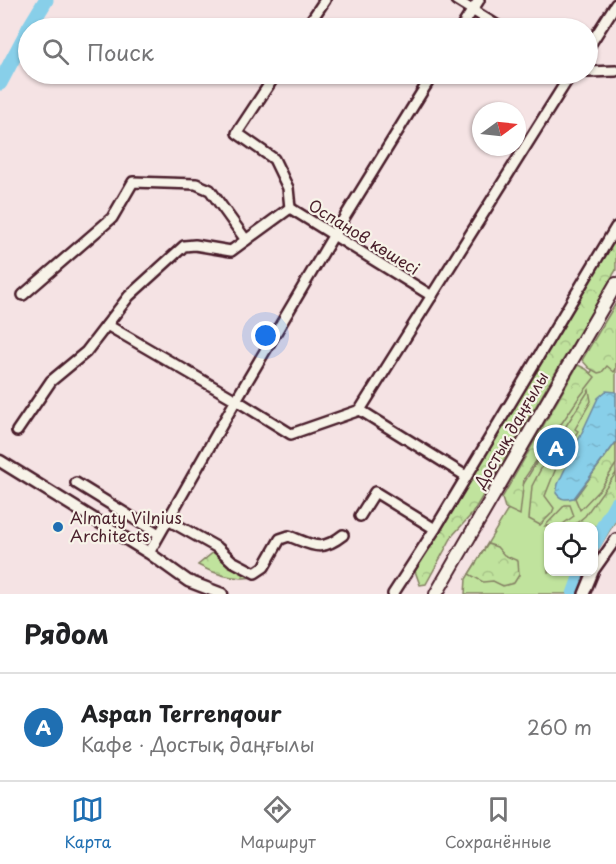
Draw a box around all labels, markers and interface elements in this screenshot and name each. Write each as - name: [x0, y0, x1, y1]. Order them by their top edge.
- search box: [18, 18, 598, 84]
- icon: search: [39, 35, 72, 68]
- text: Поиск: [87, 35, 154, 68]
- north arrow: [472, 102, 526, 156]
- street label: Оспанов көшесі: [304, 192, 425, 280]
- your location: [251, 321, 280, 350]
- street label: Достық даңғылы: [466, 367, 553, 493]
- pin: A: [536, 424, 576, 470]
- place label: Almaty Vilnius Architects: [70, 505, 182, 547]
- marker: Almaty Vilnius Architects: [51, 520, 65, 534]
- map controls: [544, 522, 598, 576]
- button: locate: [544, 522, 598, 576]
- text: Рядом: [24, 614, 109, 653]
- text: Aspan Terrenqour: [81, 696, 282, 729]
- text: A: [36, 712, 51, 742]
- text: 260 m: [527, 712, 592, 742]
- text: Кафе · Достық даңғылы: [81, 729, 315, 759]
- tab: Карта: [64, 793, 111, 853]
- tab: Маршрут: [240, 793, 316, 853]
- tab: Сохранённые: [445, 793, 552, 853]

